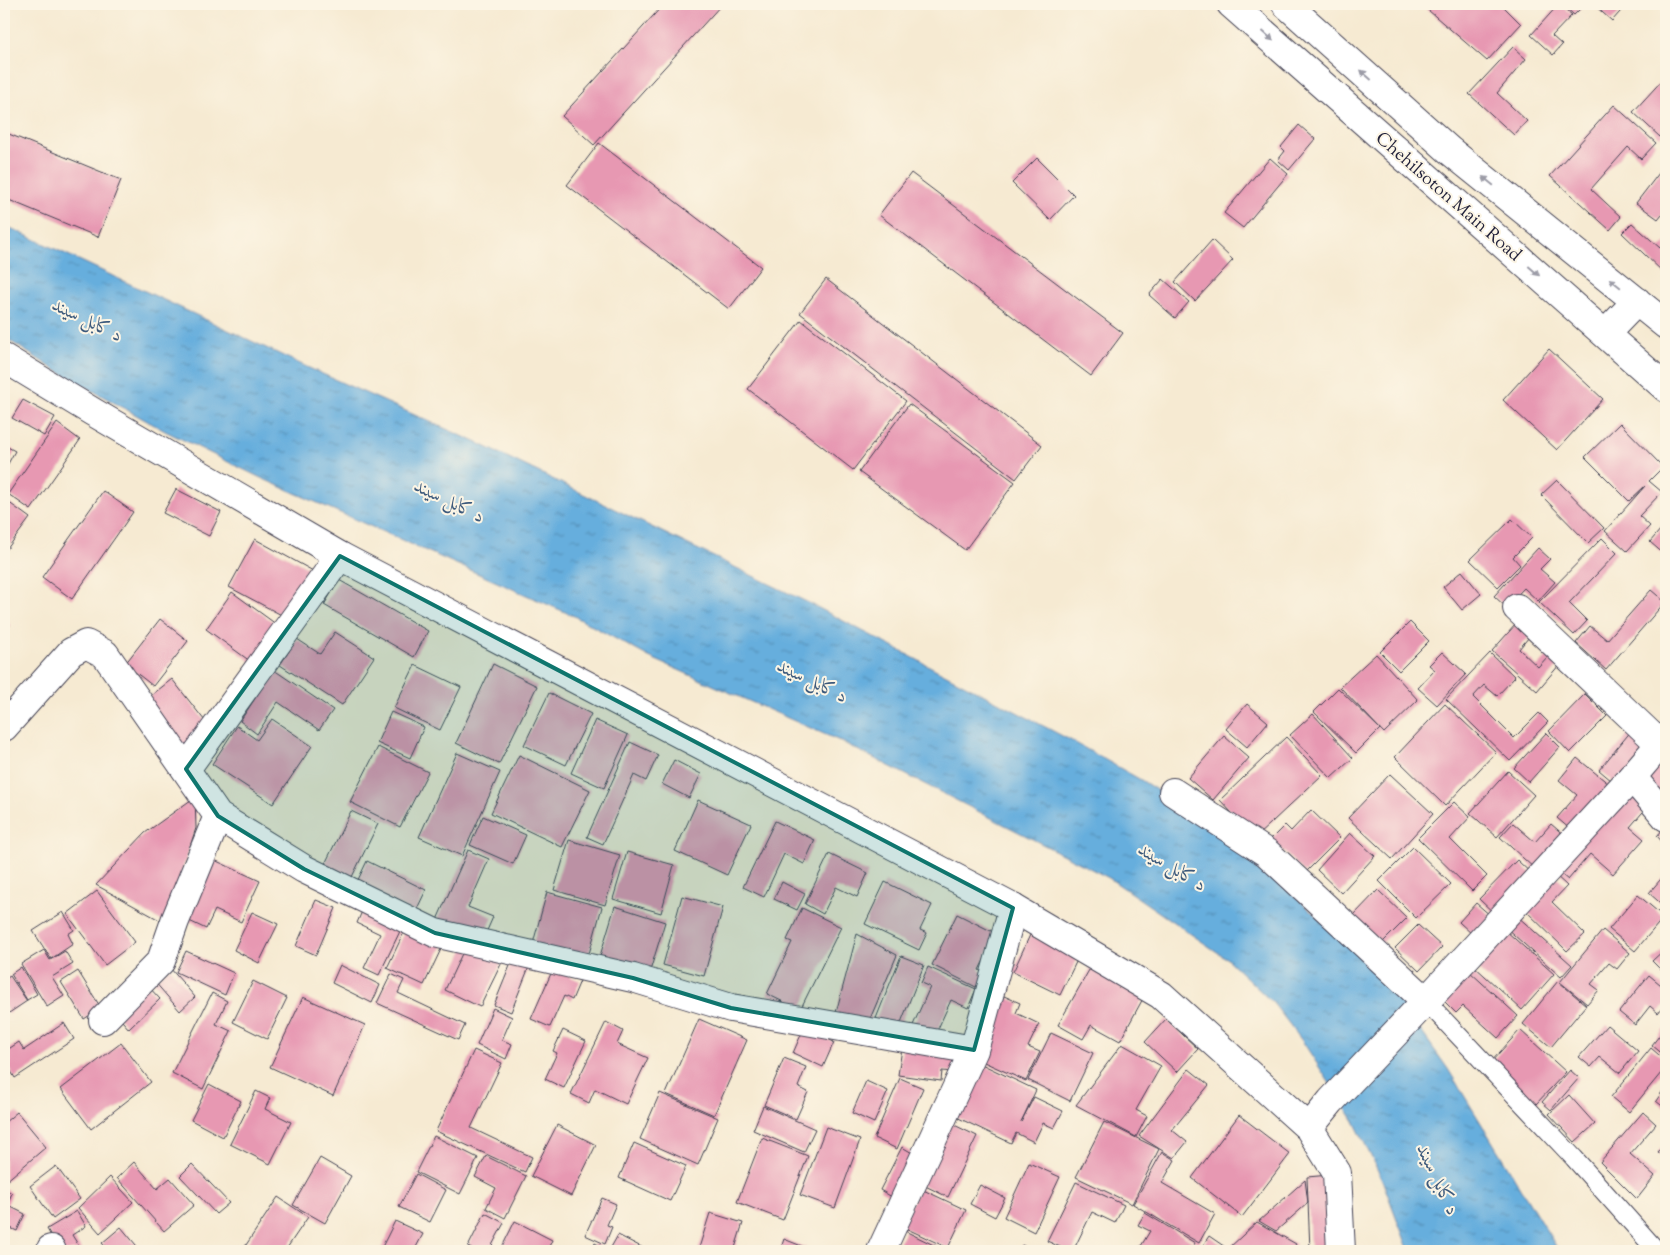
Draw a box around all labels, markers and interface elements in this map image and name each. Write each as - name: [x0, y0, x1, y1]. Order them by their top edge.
- one-way arrow: [1261, 30, 1273, 42]
- one-way arrow: [1360, 69, 1372, 81]
- street label: Chehilsoton Main Road: [1369, 127, 1526, 268]
- one-way arrow: [1482, 176, 1495, 187]
- one-way arrow: [1527, 265, 1539, 277]
- one-way arrow: [1609, 278, 1622, 289]
- water label: د کابل سيند: [47, 292, 127, 350]
- water label: د کابل سيند: [409, 473, 489, 531]
- water label: د کابل سيند: [772, 653, 852, 711]
- water label: د کابل سيند: [1132, 837, 1211, 899]
- water label: د کابل سيند: [1408, 1140, 1465, 1220]

